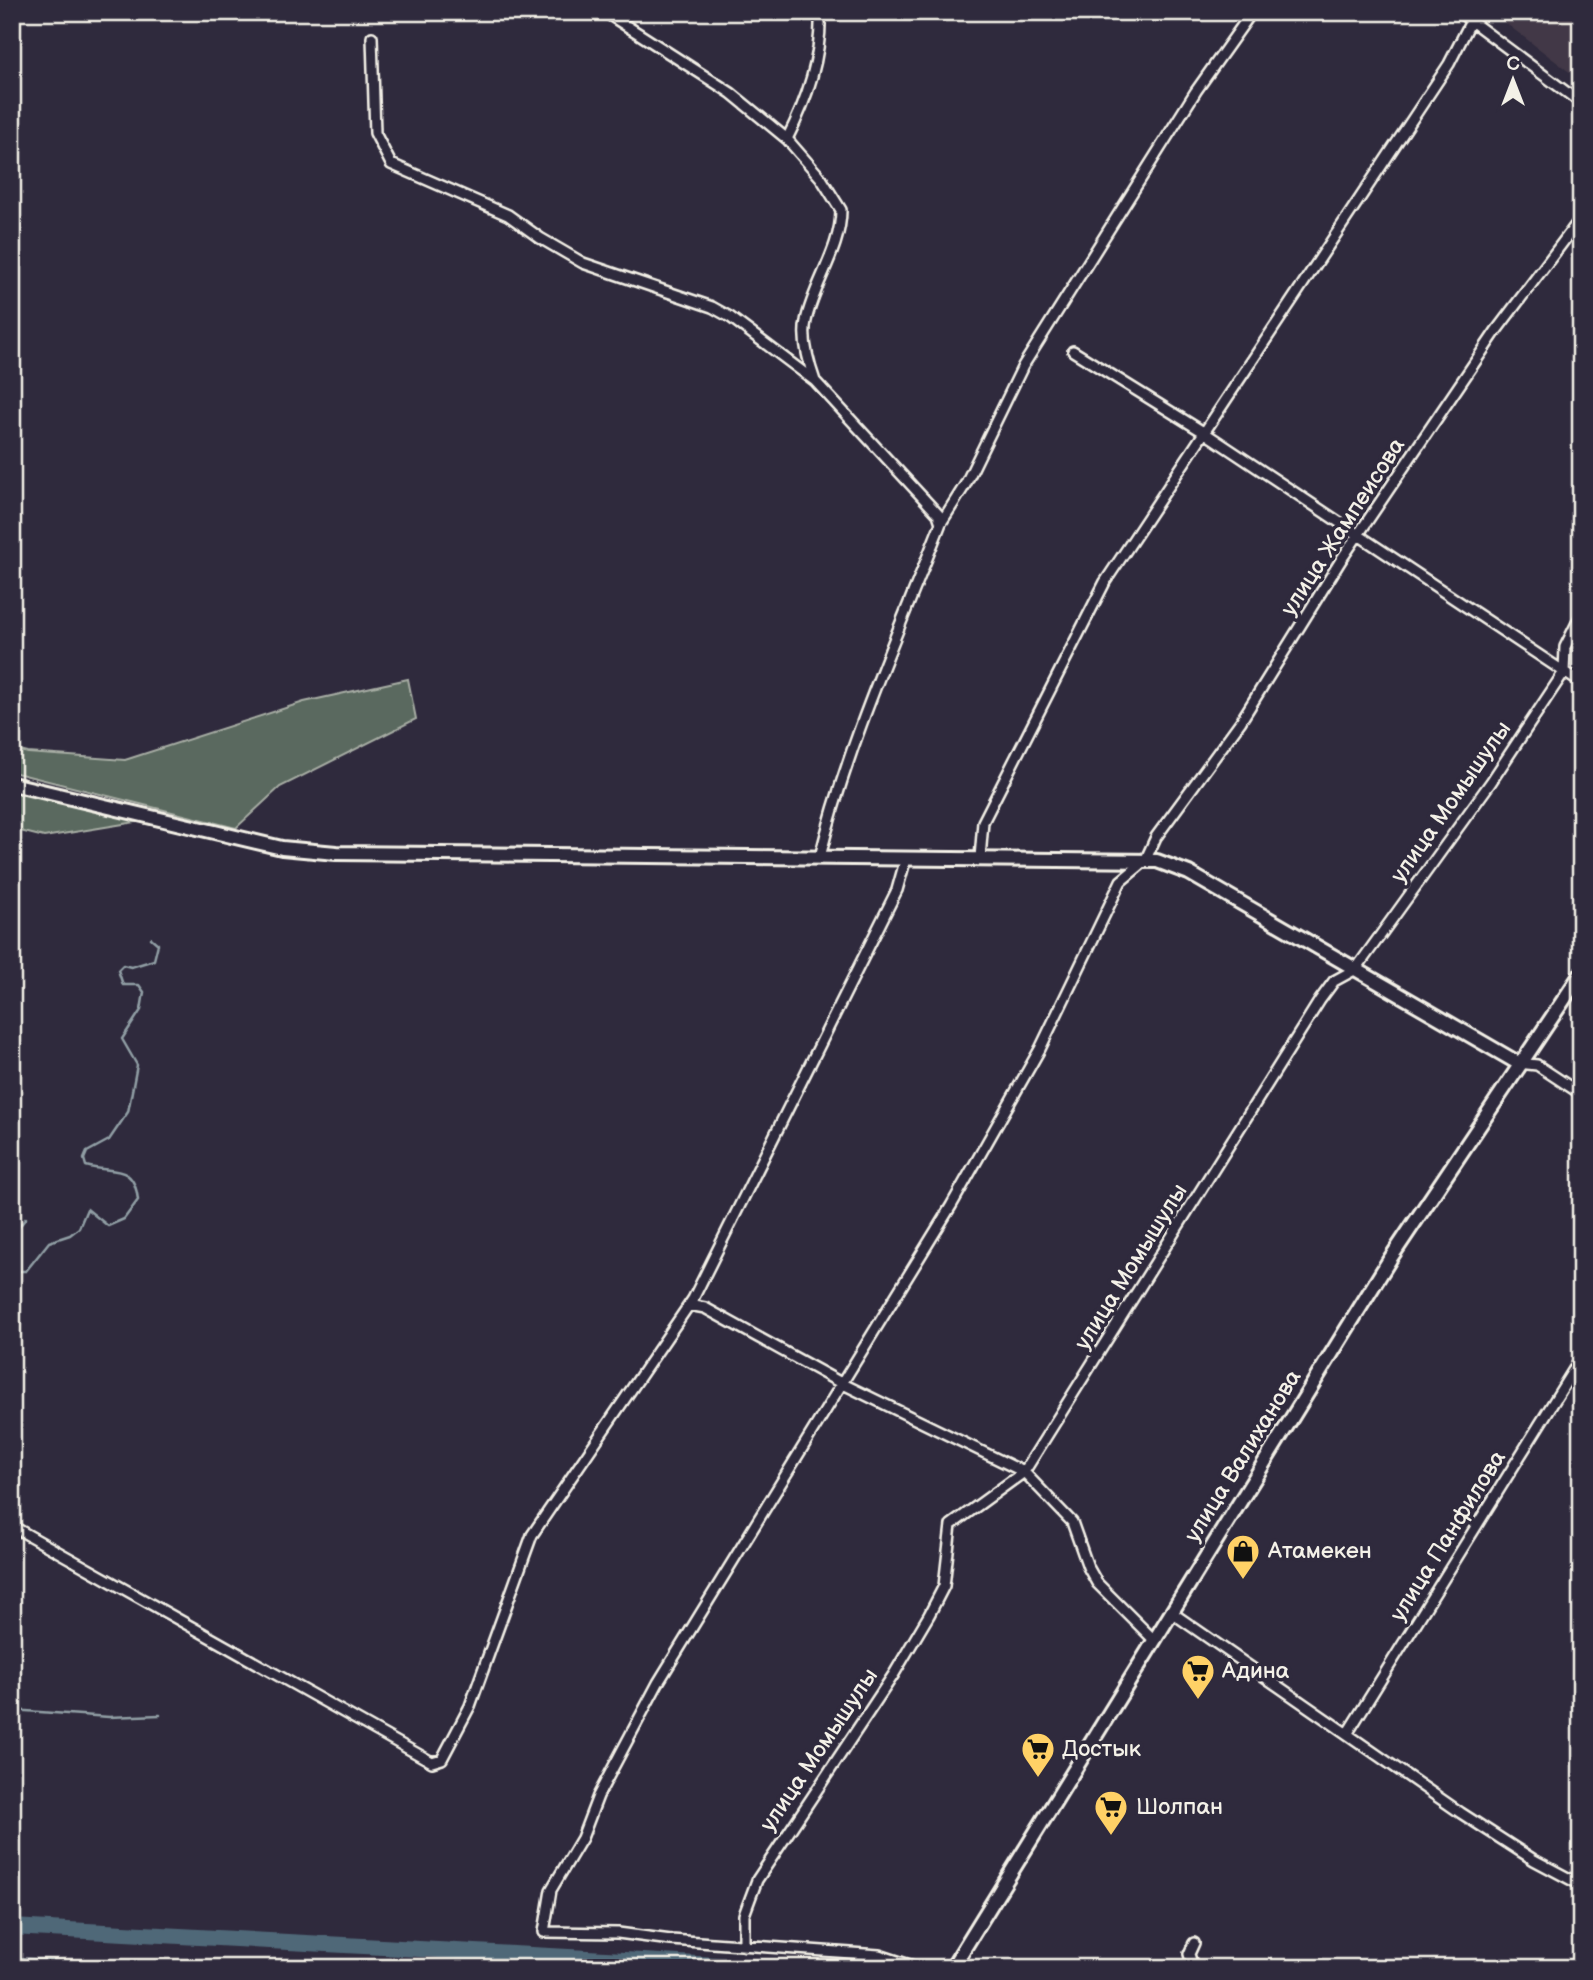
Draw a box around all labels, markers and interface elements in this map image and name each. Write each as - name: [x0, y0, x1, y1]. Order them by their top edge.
- north arrow: [1478, 46, 1548, 116]
- text: С: [1506, 53, 1520, 76]
- street label: улица Жампеисова: [1275, 432, 1411, 621]
- street label: улица Момышулы: [1385, 716, 1517, 888]
- street label: улица Момышулы: [1069, 1179, 1193, 1355]
- street label: улица Валиханова: [1179, 1364, 1308, 1548]
- street label: улица Панфилова: [1384, 1445, 1512, 1627]
- shop icon: Атамекен: [1224, 1532, 1262, 1581]
- place label: Атамекен: [1267, 1537, 1372, 1565]
- supermarket icon: Адина: [1179, 1652, 1217, 1701]
- place label: Адина: [1221, 1657, 1290, 1685]
- street label: улица Момышулы: [754, 1663, 884, 1837]
- supermarket icon: Достык: [1019, 1730, 1057, 1779]
- place label: Достык: [1062, 1735, 1142, 1763]
- supermarket icon: Шолпан: [1092, 1788, 1130, 1837]
- place label: Шолпан: [1136, 1793, 1223, 1821]

